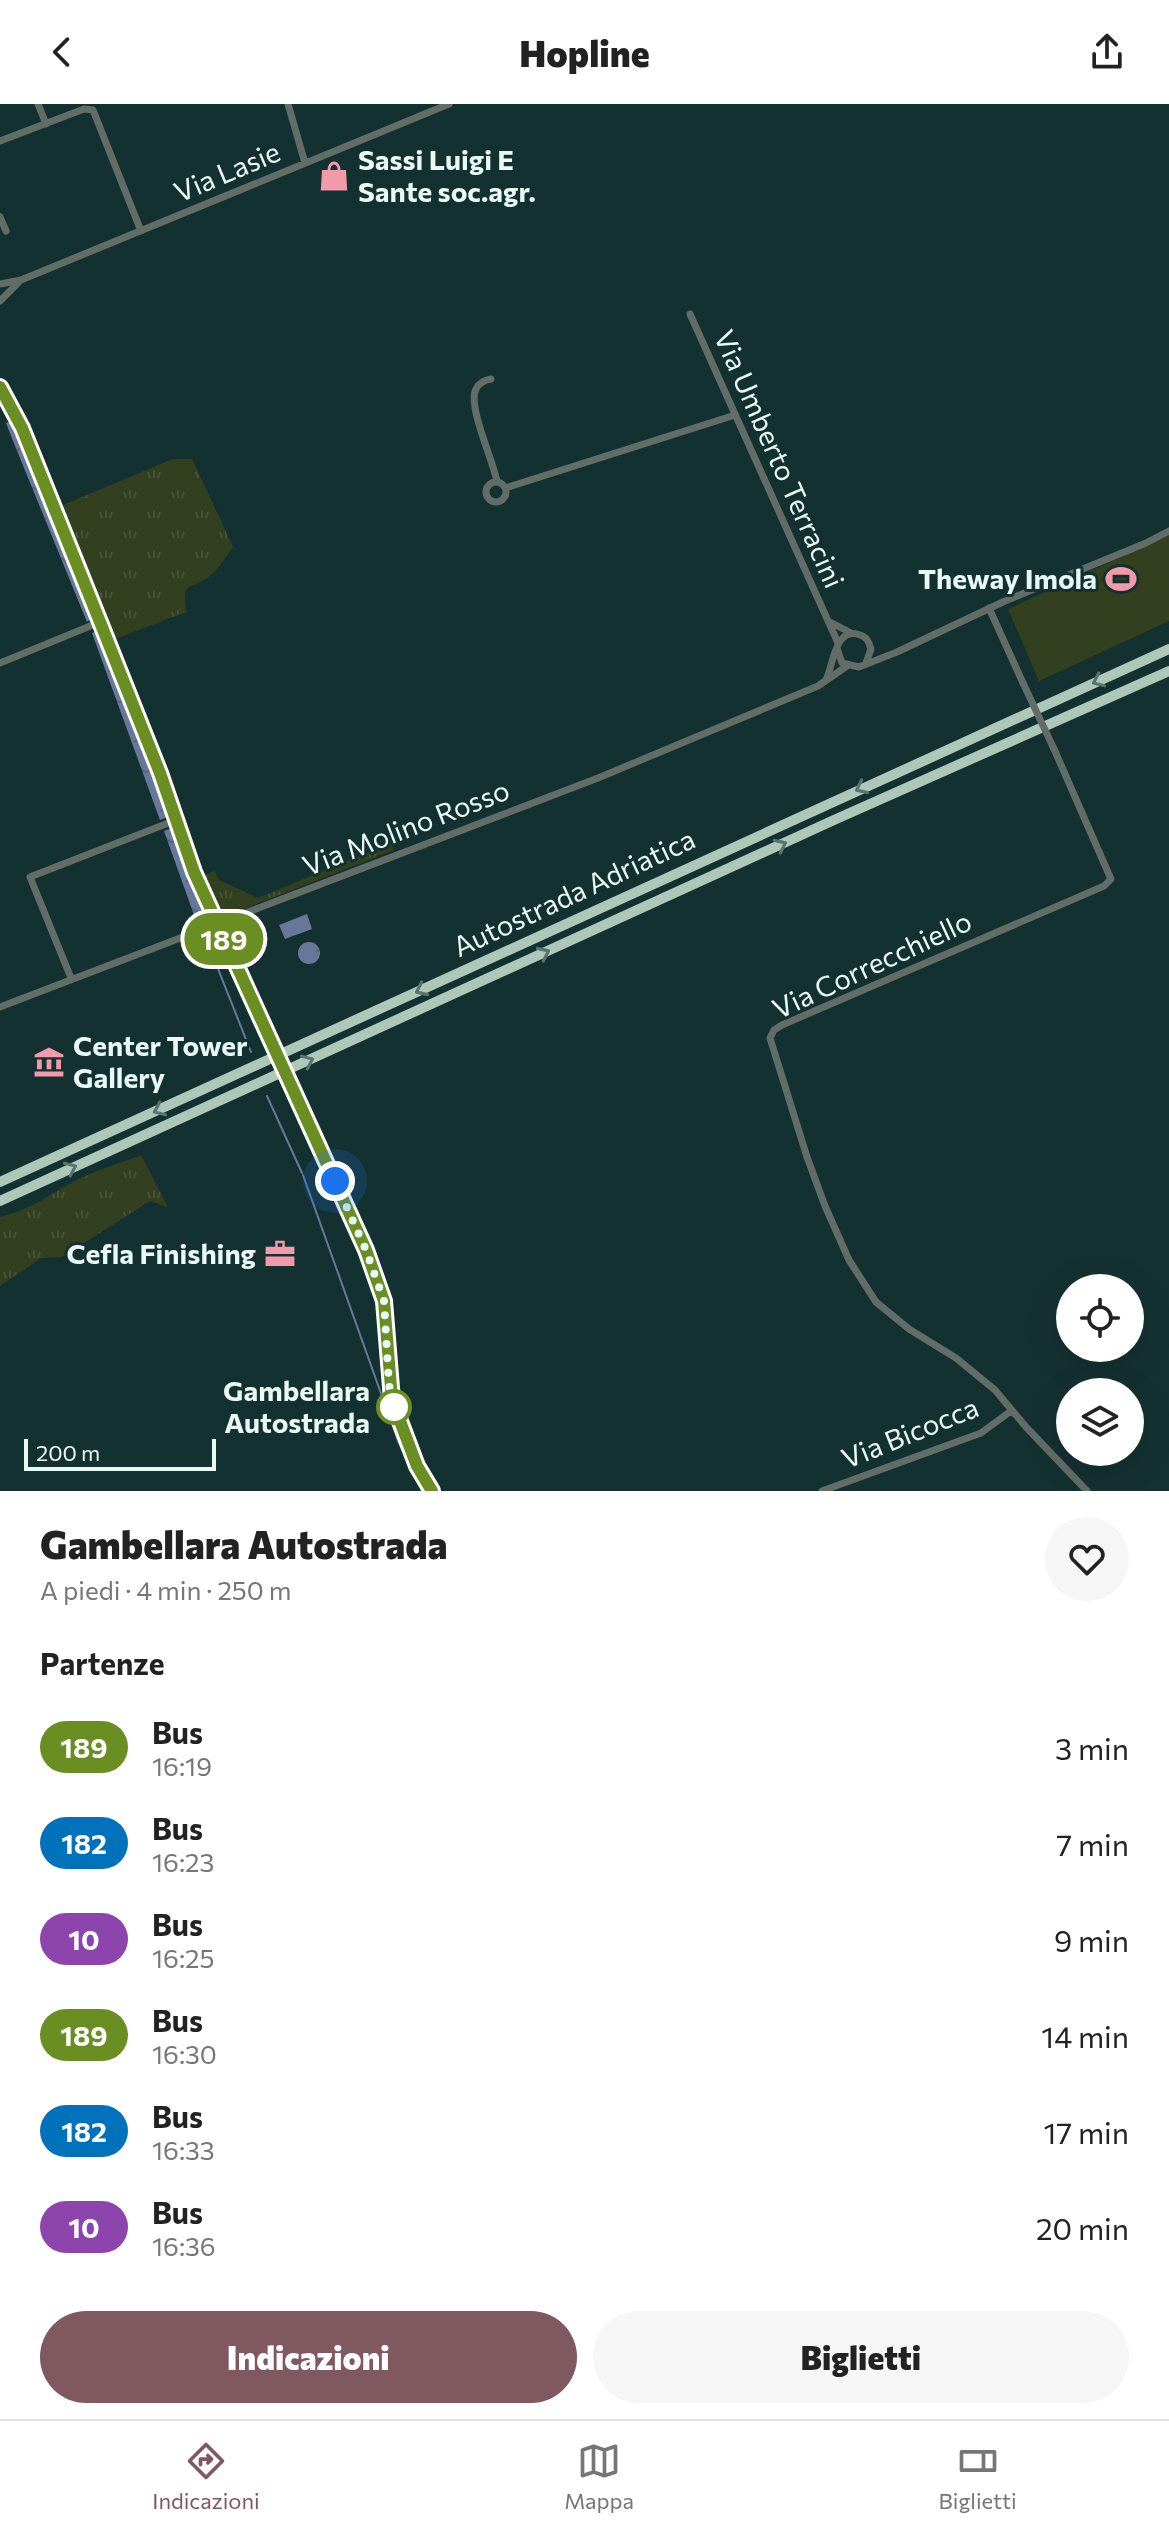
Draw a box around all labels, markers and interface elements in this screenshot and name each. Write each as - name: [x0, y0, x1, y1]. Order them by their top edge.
- icon: back: [40, 30, 84, 74]
- text: Hopline: [519, 30, 650, 74]
- icon: share: [1085, 30, 1129, 74]
- street label: Via Lasie: [169, 134, 285, 209]
- place label: Sassi Luigi E Sante soc.agr.: [358, 142, 536, 208]
- shop icon: Sassi Luigi E Sante soc.agr.: [317, 159, 351, 193]
- street label: Via Umberto Terracini: [708, 324, 852, 593]
- place label: Theway Imola: [918, 561, 1097, 595]
- sports icon: Theway Imola: [1104, 562, 1138, 596]
- one-way arrow: [1092, 671, 1106, 687]
- street label: Via Molino Rosso: [297, 772, 514, 882]
- one-way arrow: [855, 779, 870, 795]
- street label: Autostrada Adriatica: [447, 821, 700, 963]
- one-way arrow: [772, 838, 787, 854]
- street label: Via Correcchiello: [767, 903, 976, 1025]
- line badge: 189: [178, 913, 270, 965]
- text: 189: [200, 922, 248, 956]
- one-way arrow: [536, 947, 551, 963]
- one-way arrow: [415, 980, 429, 996]
- place label: Center Tower Gallery: [73, 1028, 248, 1094]
- museum icon: Center Tower Gallery: [32, 1045, 66, 1079]
- one-way arrow: [299, 1055, 314, 1071]
- one-way arrow: [153, 1100, 168, 1116]
- your location: [315, 1161, 355, 1201]
- one-way arrow: [63, 1162, 77, 1178]
- place label: Cefla Finishing: [66, 1236, 256, 1270]
- office icon: Cefla Finishing: [263, 1237, 297, 1271]
- map controls: [1056, 1274, 1144, 1466]
- button: locate: [1056, 1274, 1144, 1362]
- place label: Gambellara Autostrada: [223, 1373, 370, 1439]
- button: layers: [1056, 1378, 1144, 1466]
- street label: Via Bicocca: [836, 1389, 983, 1475]
- marker: Gambellara Autostrada: [377, 1390, 411, 1424]
- scale bar: [24, 1435, 216, 1471]
- text: 200 m: [36, 1439, 100, 1466]
- button: heart: [1045, 1517, 1129, 1601]
- text: Gambellara Autostrada: [40, 1520, 448, 1567]
- text: A piedi · 4 min · 250 m: [40, 1574, 291, 1605]
- text: Partenze: [40, 1644, 165, 1681]
- text: Bus: [152, 1713, 203, 1750]
- text: 3 min: [1055, 1729, 1129, 1766]
- text: 189: [60, 1730, 108, 1764]
- text: 16:19: [152, 1750, 212, 1781]
- text: Bus: [152, 1809, 203, 1846]
- text: 7 min: [1056, 1825, 1129, 1862]
- text: 182: [61, 1826, 107, 1860]
- text: 16:23: [152, 1846, 214, 1877]
- text: Bus: [152, 1905, 203, 1942]
- text: 9 min: [1054, 1921, 1129, 1958]
- text: 10: [68, 1922, 100, 1956]
- text: 16:25: [152, 1942, 214, 1973]
- text: Bus: [152, 2001, 203, 2038]
- text: 14 min: [1041, 2017, 1129, 2054]
- text: 189: [60, 2018, 108, 2052]
- text: 16:30: [152, 2038, 217, 2069]
- text: Bus: [152, 2097, 203, 2134]
- text: 17 min: [1044, 2113, 1129, 2150]
- text: 182: [61, 2114, 107, 2148]
- text: 16:33: [152, 2134, 215, 2165]
- text: Bus: [152, 2193, 203, 2230]
- text: 20 min: [1036, 2209, 1129, 2246]
- text: 10: [68, 2210, 100, 2244]
- text: 16:36: [152, 2230, 216, 2261]
- button: Indicazioni: [40, 2311, 577, 2403]
- button: Biglietti: [593, 2311, 1129, 2403]
- tab: Indicazioni: [152, 2439, 260, 2514]
- tab: Mappa: [564, 2439, 634, 2514]
- tab: Biglietti: [939, 2439, 1017, 2514]

